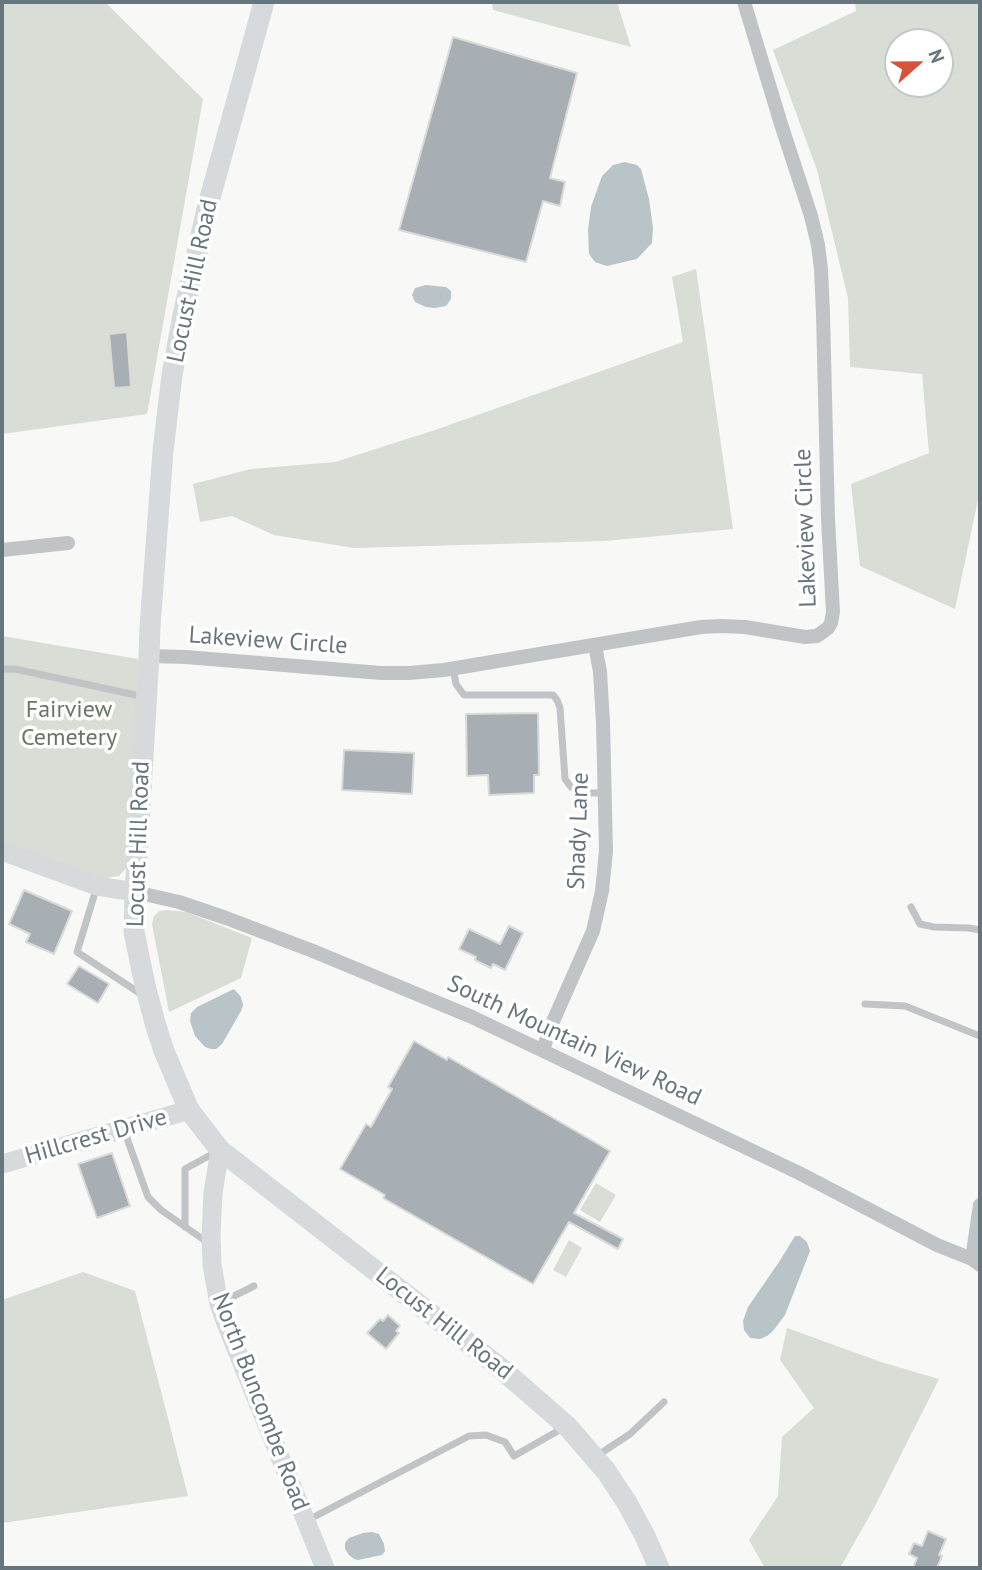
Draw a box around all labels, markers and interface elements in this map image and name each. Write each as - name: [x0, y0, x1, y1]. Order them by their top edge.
- north arrow: [884, 28, 954, 98]
- text: N: [923, 46, 950, 66]
- street label: Locust Hill Road: [162, 197, 224, 365]
- street label: Lakeview Circle: [789, 448, 823, 608]
- street label: Lakeview Circle: [188, 621, 348, 661]
- park label: Fairview Cemetery: [21, 696, 117, 752]
- street label: Locust Hill Road: [122, 761, 156, 927]
- street label: Shady Lane: [563, 772, 595, 890]
- street label: South Mountain View Road: [442, 969, 706, 1113]
- street label: Hillcrest Drive: [22, 1103, 170, 1171]
- street label: Locust Hill Road: [370, 1262, 518, 1386]
- street label: North Buncombe Road: [205, 1289, 315, 1515]

